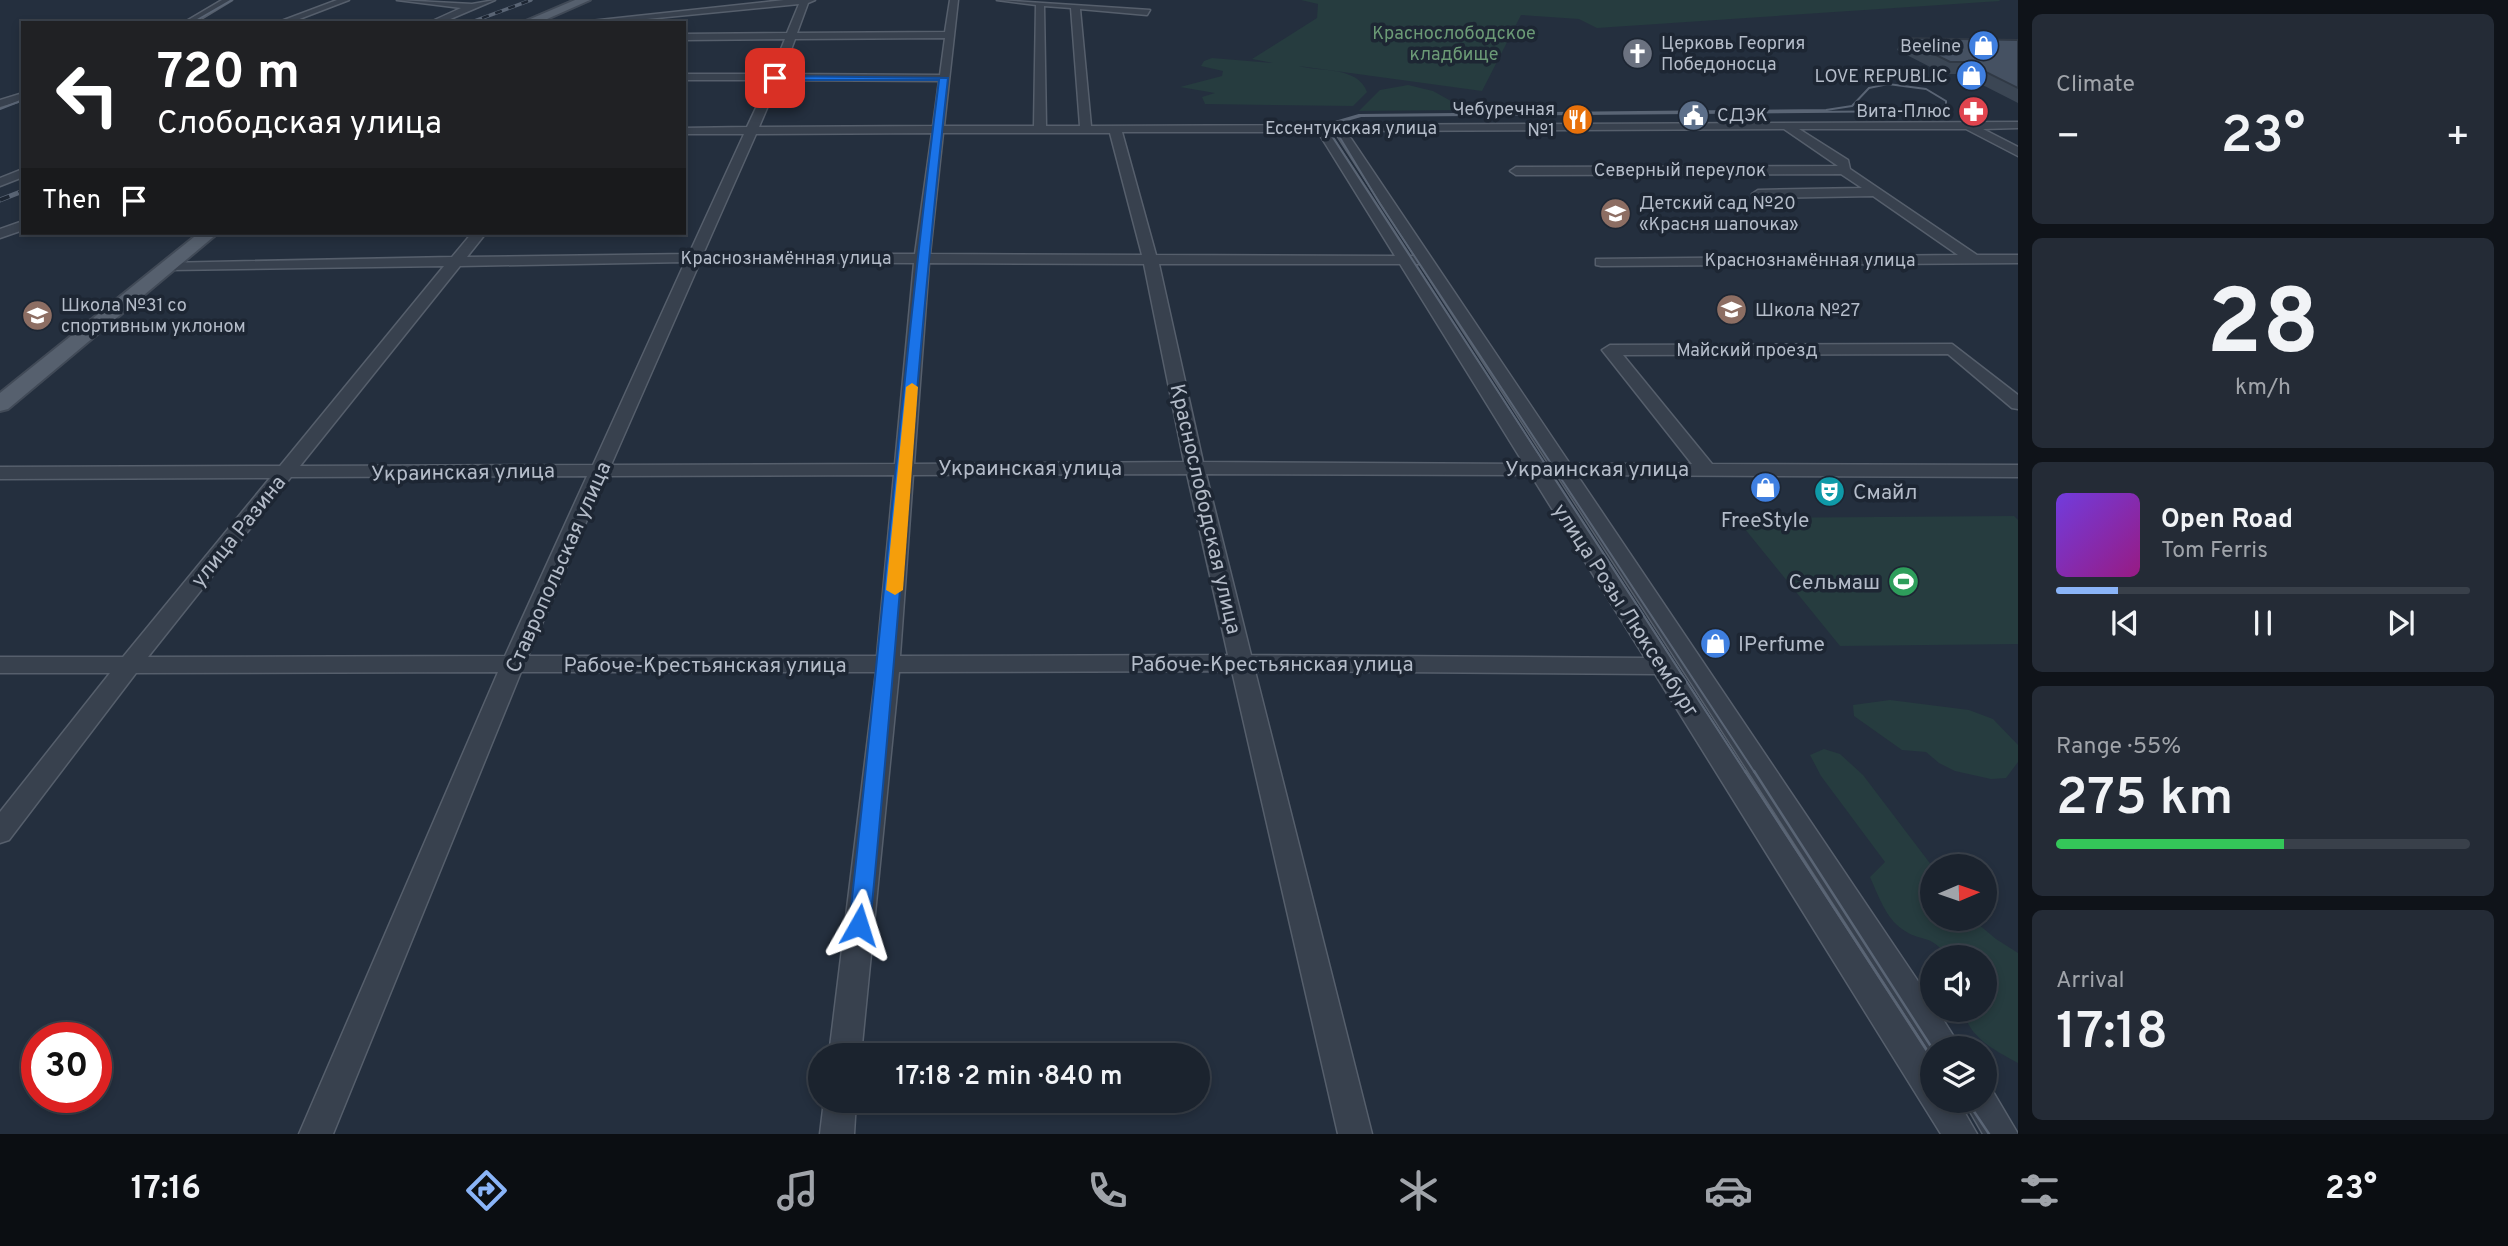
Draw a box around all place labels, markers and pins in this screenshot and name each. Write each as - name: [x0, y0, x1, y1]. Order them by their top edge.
- shop icon: Beeline: [1967, 29, 2001, 63]
- place label: Церковь Георгия Победоносца: [1661, 33, 1805, 77]
- church icon: Церковь Георгия Победоносца: [1621, 36, 1655, 70]
- place label: Beeline: [1900, 36, 1961, 59]
- pin: [745, 48, 805, 108]
- shop icon: LOVE REPUBLIC: [1954, 59, 1988, 93]
- place label: LOVE REPUBLIC: [1815, 66, 1948, 89]
- pharmacy icon: Вита-Плюс: [1957, 94, 1991, 128]
- public building icon: СДЭК: [1677, 98, 1711, 132]
- place label: Чебуречная №1: [1452, 99, 1555, 143]
- place label: Вита-Плюс: [1856, 101, 1951, 124]
- restaurant icon: Чебуречная №1: [1561, 102, 1595, 136]
- place label: СДЭК: [1717, 105, 1768, 128]
- place label: Детский сад №20 «Красня шапочка»: [1639, 193, 1799, 237]
- school or university icon: Детский сад №20 «Красня шапочка»: [1599, 196, 1633, 230]
- school or university icon: Школа №27: [1715, 293, 1749, 327]
- place label: Школа №31 со спортивным уклоном: [61, 295, 246, 339]
- school or university icon: Школа №31 со спортивным уклоном: [21, 298, 55, 332]
- place label: Школа №27: [1755, 300, 1860, 323]
- shop icon: FreeStyle: [1748, 471, 1782, 505]
- theatre icon: Смайл: [1813, 475, 1847, 509]
- place label: Смайл: [1853, 480, 1917, 507]
- place label: FreeStyle: [1721, 508, 1809, 535]
- sports icon: Сельмаш: [1886, 565, 1920, 599]
- place label: Сельмаш: [1788, 570, 1880, 597]
- shop icon: IPerfume: [1698, 627, 1732, 661]
- place label: IPerfume: [1738, 632, 1825, 659]

